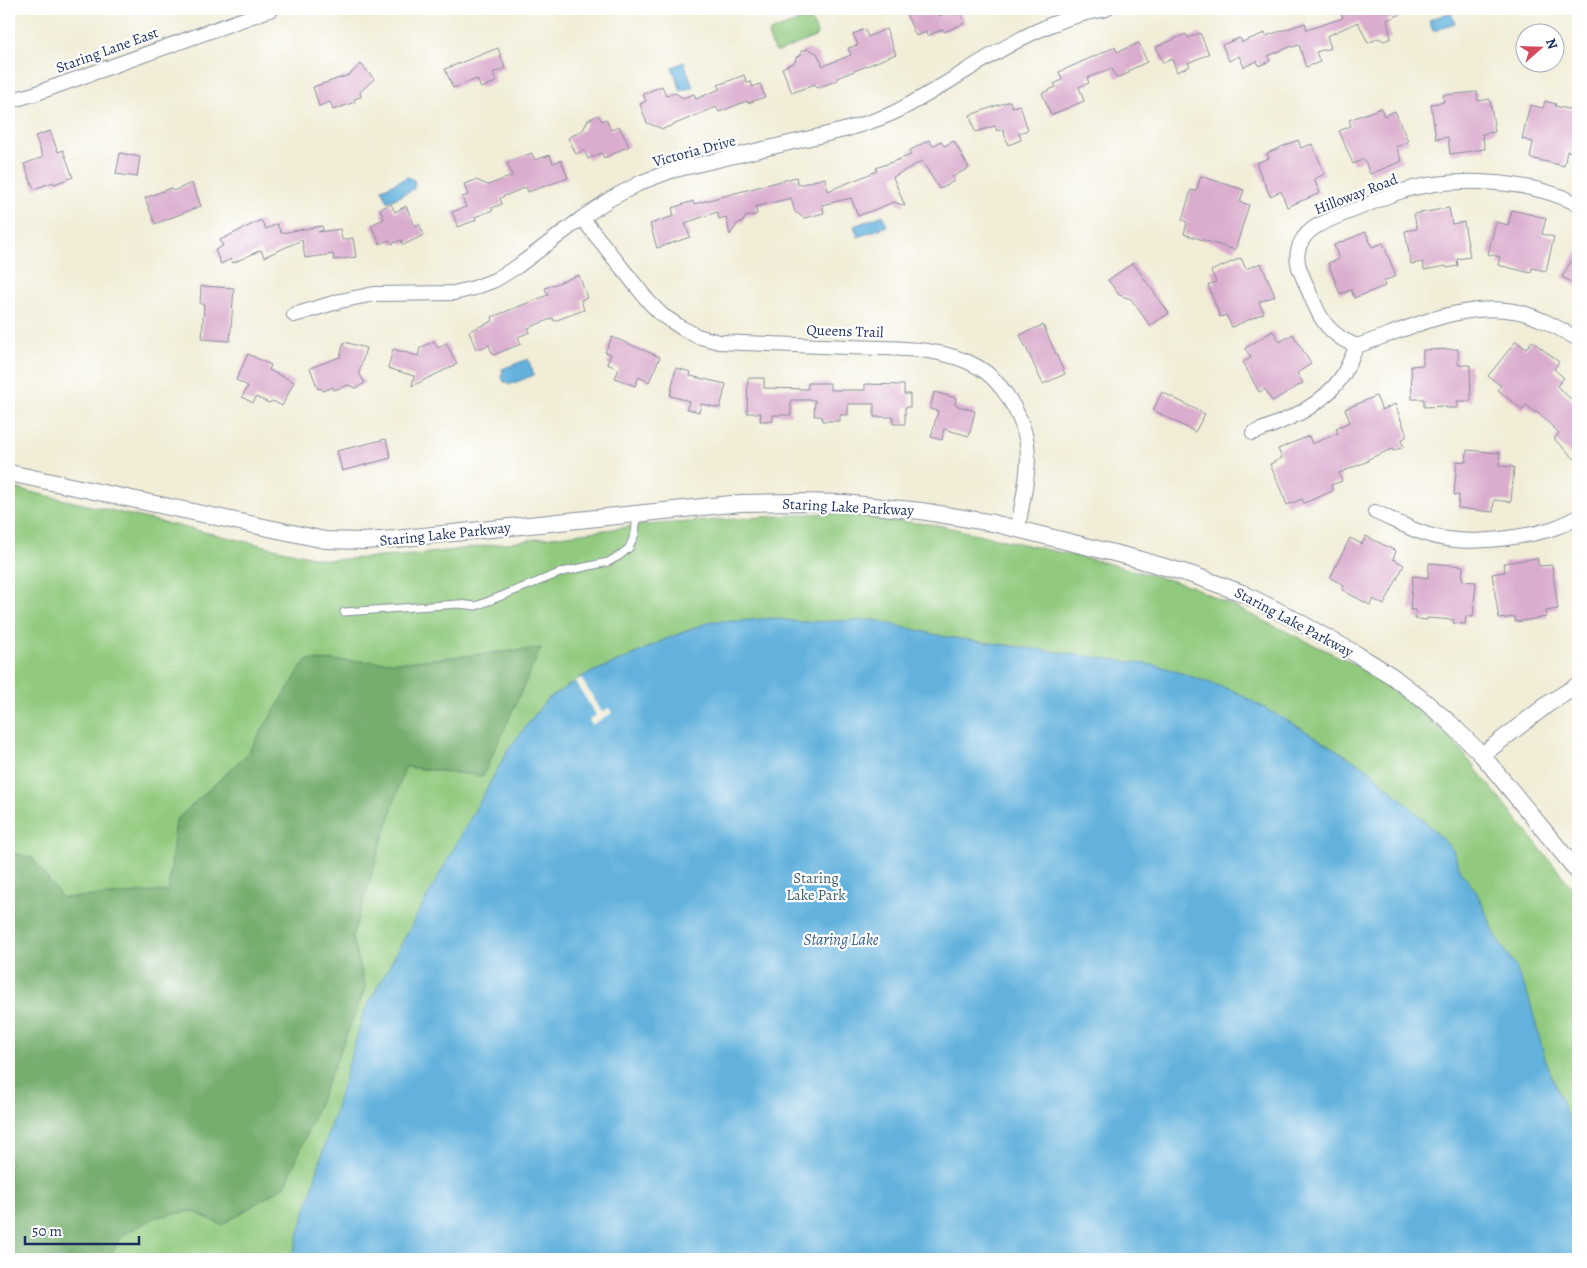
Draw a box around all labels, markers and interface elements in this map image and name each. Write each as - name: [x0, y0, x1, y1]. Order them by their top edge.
- street label: Staring Lane East: [53, 22, 161, 78]
- north arrow: [1514, 22, 1564, 72]
- text: N: [1541, 36, 1562, 52]
- street label: Victoria Drive: [649, 130, 738, 172]
- street label: Hilloway Road: [1311, 169, 1401, 219]
- street label: Queens Trail: [806, 320, 884, 342]
- street label: Staring Lake Parkway: [782, 494, 915, 520]
- street label: Staring Lake Parkway: [378, 517, 512, 551]
- street label: Staring Lake Parkway: [1231, 582, 1357, 662]
- park label: Staring Lake Park: [786, 868, 846, 905]
- water label: Staring Lake: [803, 929, 879, 951]
- scale bar: [25, 1213, 139, 1245]
- text: 50 m: [32, 1221, 62, 1241]

